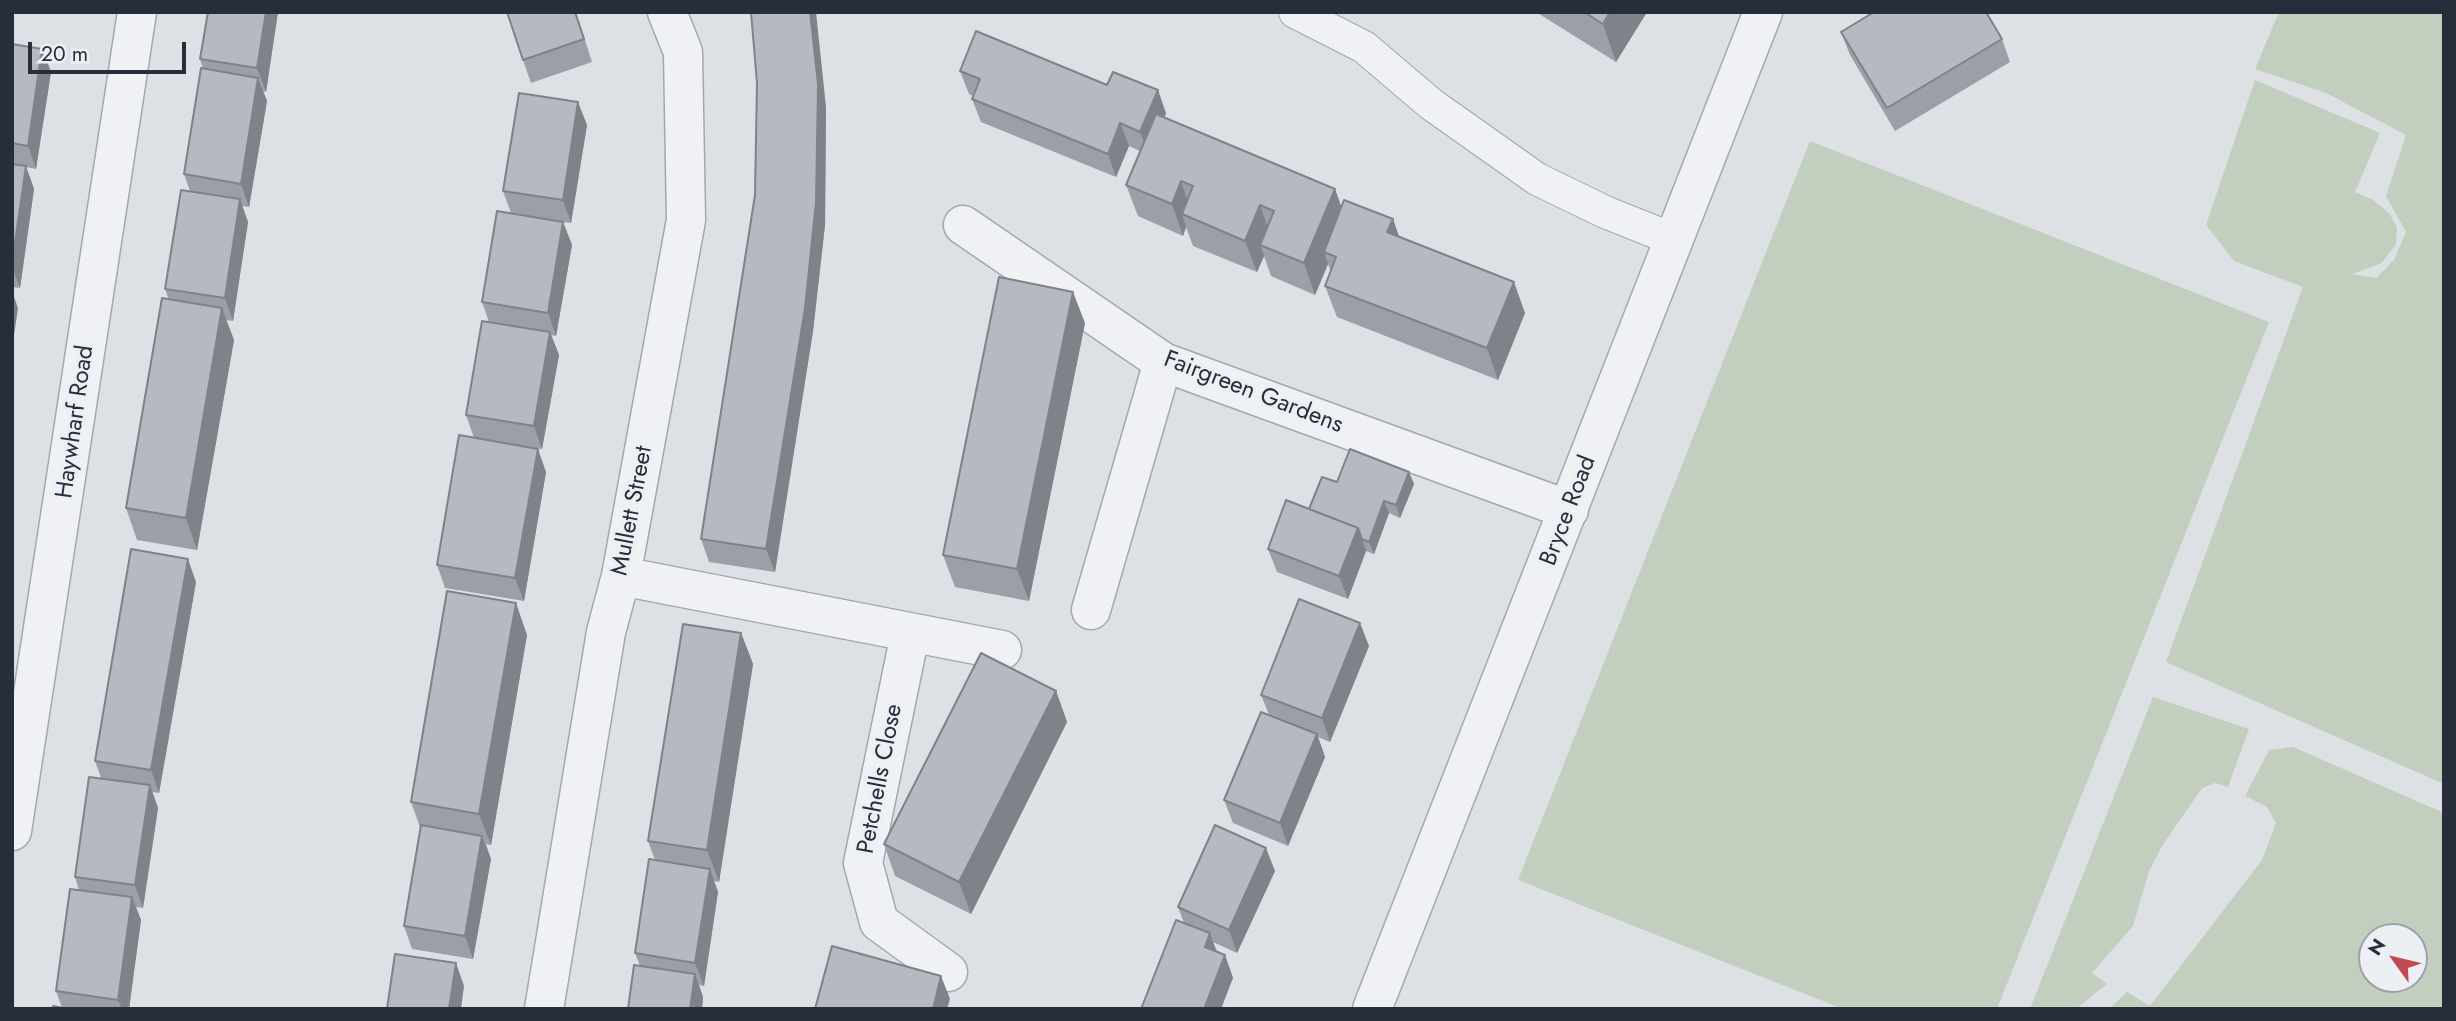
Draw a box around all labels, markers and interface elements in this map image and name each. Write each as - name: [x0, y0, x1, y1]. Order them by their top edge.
- scale bar: [32, 28, 189, 72]
- text: 20 m: [41, 39, 88, 69]
- street label: Haywharf Road: [51, 344, 101, 500]
- street label: Fairgreen Gardens: [1159, 346, 1347, 440]
- street label: Mullett Street: [606, 444, 660, 578]
- street label: Bryce Road: [1535, 452, 1603, 570]
- street label: Petchells Close: [852, 702, 910, 856]
- north arrow: [2358, 923, 2428, 993]
- text: N: [2361, 933, 2392, 961]

